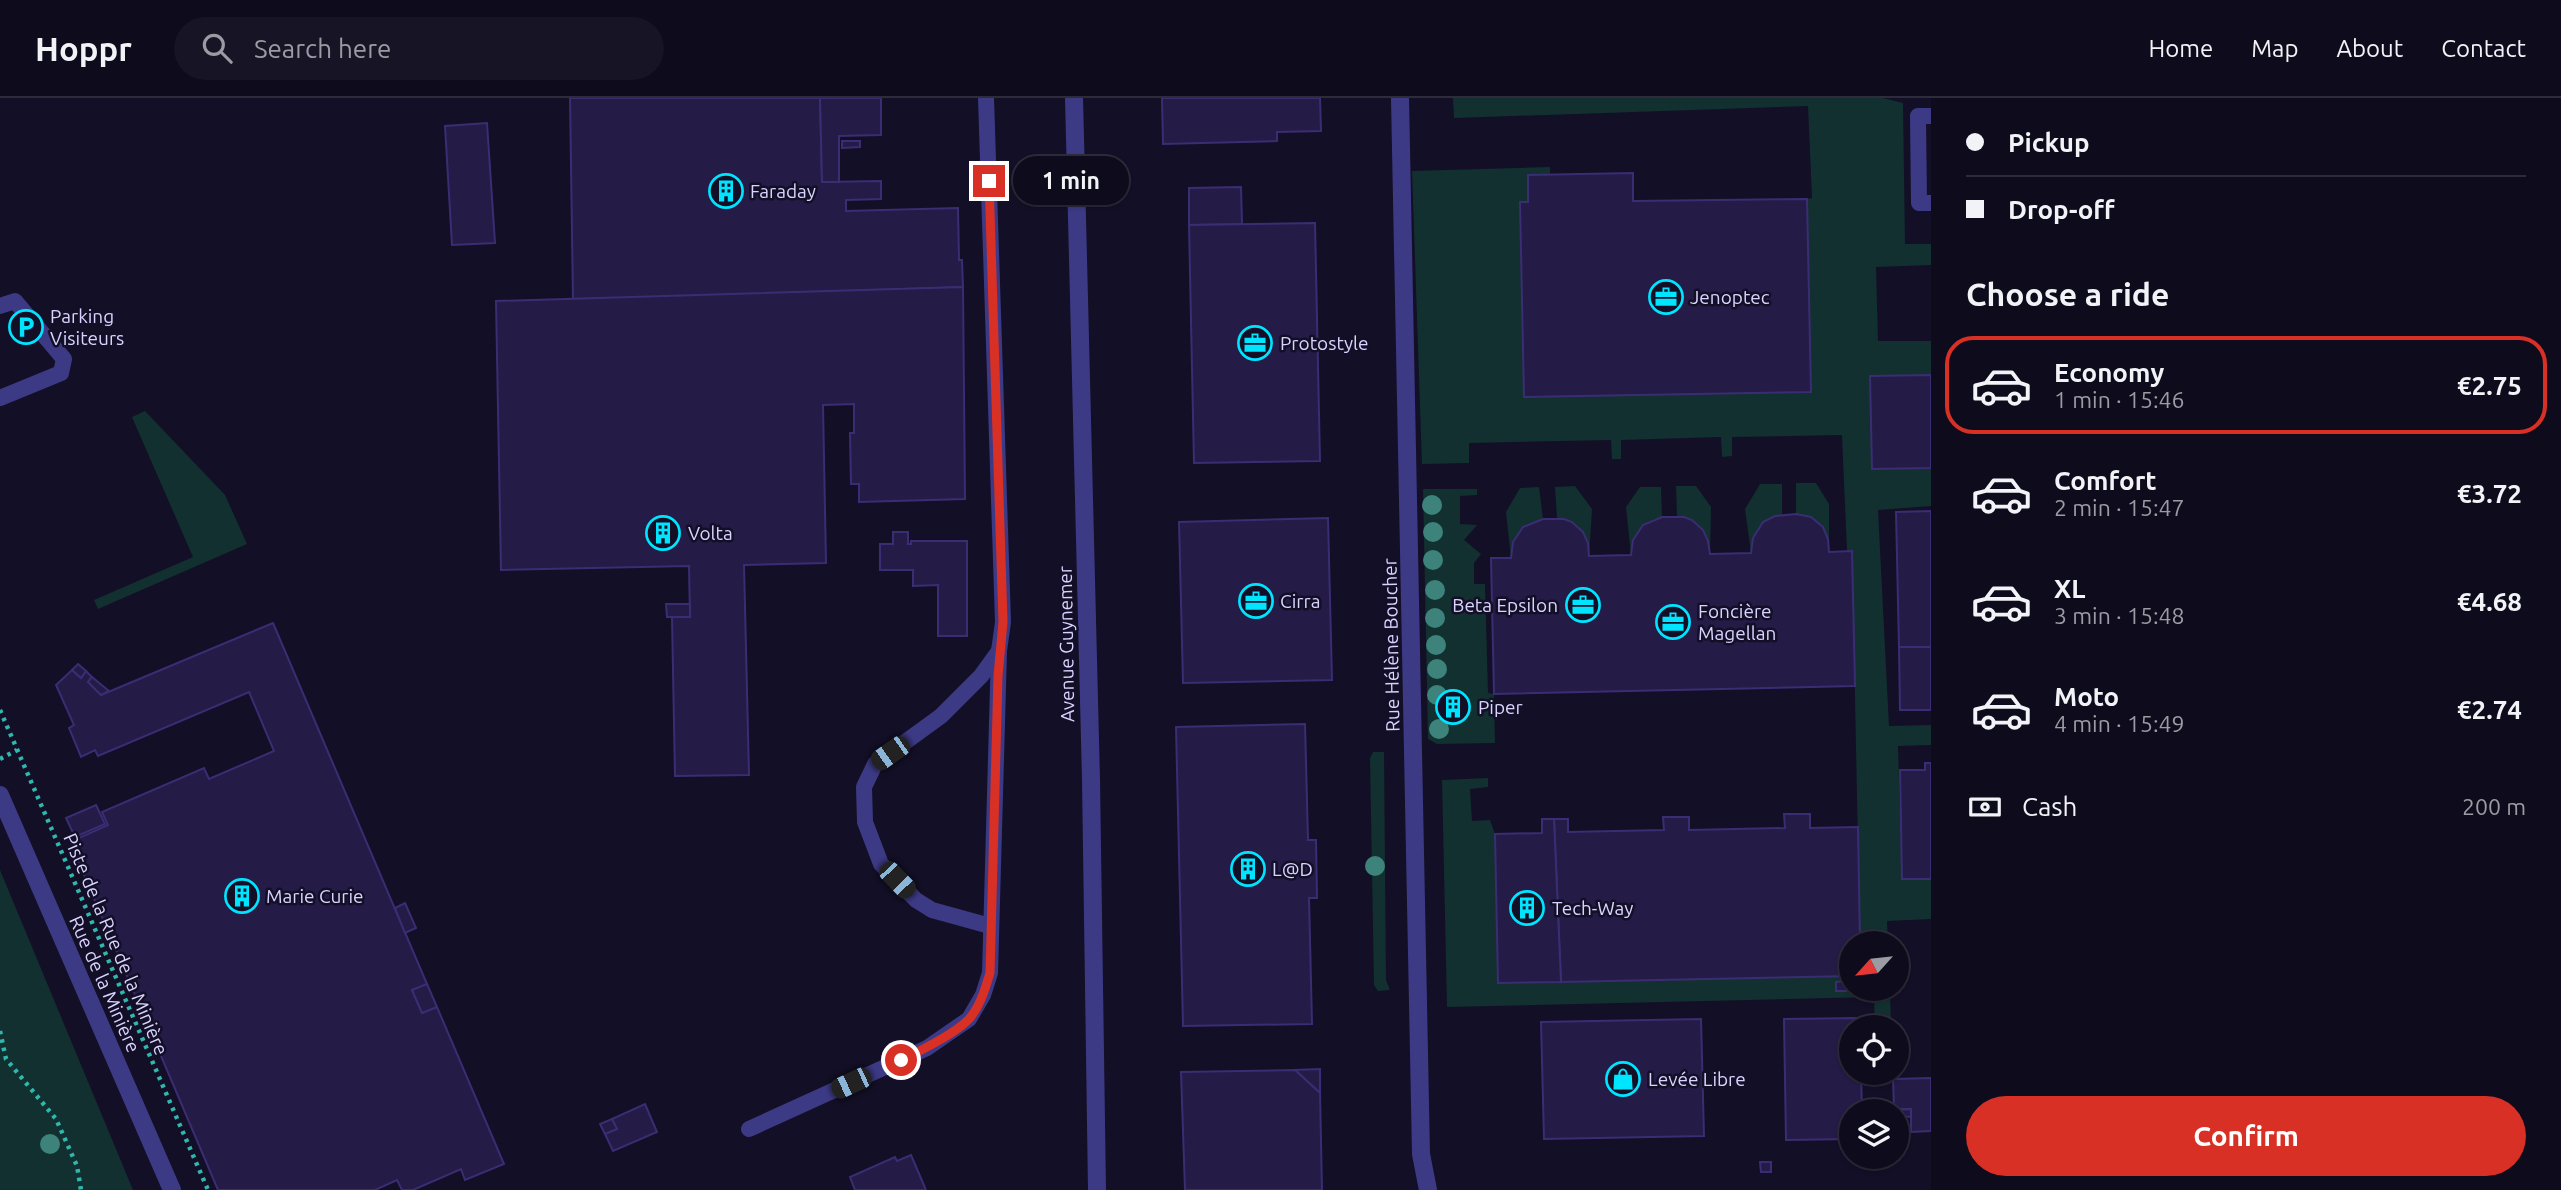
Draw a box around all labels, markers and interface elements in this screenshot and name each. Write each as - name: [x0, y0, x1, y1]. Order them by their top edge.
- search box: [174, 17, 664, 80]
- icon: search: [198, 29, 236, 67]
- text: Hoppr: [35, 30, 132, 67]
- text: Search here: [254, 34, 391, 63]
- text: Home: [2148, 35, 2213, 62]
- text: Map: [2251, 35, 2298, 62]
- text: About: [2336, 35, 2403, 62]
- text: Contact: [2441, 35, 2526, 62]
- text: Pickup: [2008, 128, 2090, 157]
- callout: 1 min: [1014, 156, 1129, 206]
- route end: [973, 165, 1005, 197]
- text: 1 min: [1042, 168, 1100, 193]
- building icon: Faraday: [707, 172, 745, 210]
- place label: Faraday: [750, 180, 816, 202]
- text: Drop-off: [2008, 195, 2115, 224]
- text: Choose a ride: [1966, 276, 2169, 312]
- office icon: Jenoptec: [1647, 278, 1685, 316]
- place label: Jenoptec: [1690, 286, 1770, 308]
- place label: Parking Visiteurs: [50, 305, 124, 349]
- parking icon: Parking Visiteurs: [7, 308, 45, 346]
- office icon: Protostyle: [1236, 324, 1274, 362]
- place label: Protostyle: [1280, 332, 1369, 354]
- icon: car: [1970, 354, 2033, 417]
- text: Economy: [2054, 358, 2164, 387]
- text: €2.75: [2457, 371, 2522, 400]
- text: 1 min · 15:46: [2054, 387, 2185, 412]
- icon: car: [1970, 462, 2033, 525]
- text: Comfort: [2054, 466, 2157, 495]
- text: €3.72: [2457, 479, 2522, 508]
- text: 2 min · 15:47: [2054, 495, 2185, 520]
- building icon: Volta: [644, 514, 682, 552]
- place label: Volta: [688, 522, 733, 544]
- street label: Rue Hélène Boucher: [1378, 558, 1404, 732]
- street label: Avenue Guynemer: [1054, 566, 1078, 722]
- icon: car: [1970, 570, 2033, 633]
- text: XL: [2054, 574, 2085, 603]
- office icon: Cirra: [1237, 582, 1275, 620]
- office icon: Beta Epsilon: [1564, 586, 1602, 624]
- text: €4.68: [2457, 587, 2522, 616]
- place label: Cirra: [1280, 590, 1320, 612]
- place label: Beta Epsilon: [1452, 594, 1558, 616]
- place label: Foncière Magellan: [1698, 600, 1776, 644]
- office icon: Foncière Magellan: [1654, 603, 1692, 641]
- text: 3 min · 15:48: [2054, 603, 2185, 628]
- icon: car: [1970, 678, 2033, 741]
- text: Moto: [2054, 682, 2119, 711]
- building icon: Piper: [1434, 688, 1472, 726]
- text: €2.74: [2457, 695, 2522, 724]
- place label: Piper: [1478, 696, 1523, 718]
- text: 4 min · 15:49: [2054, 711, 2185, 736]
- car: [867, 732, 914, 774]
- icon: cash: [1966, 788, 2004, 826]
- text: Cash: [2022, 792, 2077, 821]
- text: 200 m: [2462, 794, 2526, 819]
- street label: Piste de la Rue de la Minière: [59, 830, 173, 1058]
- building icon: L@D: [1229, 850, 1267, 888]
- car: [875, 858, 920, 902]
- place label: L@D: [1272, 858, 1313, 880]
- building icon: Marie Curie: [223, 877, 261, 915]
- place label: Marie Curie: [266, 885, 364, 907]
- building icon: Tech-Way: [1508, 889, 1546, 927]
- place label: Tech-Way: [1552, 897, 1633, 919]
- street label: Rue de la Minière: [65, 912, 145, 1056]
- north arrow: [1839, 931, 1909, 1001]
- map controls: [1839, 931, 1909, 1169]
- button: locate: [1839, 1015, 1909, 1085]
- route start: [885, 1044, 917, 1076]
- shop icon: Levée Libre: [1604, 1060, 1642, 1098]
- car: [828, 1065, 875, 1101]
- place label: Levée Libre: [1648, 1068, 1746, 1090]
- button: Confirm: [1966, 1096, 2526, 1176]
- button: layers: [1839, 1099, 1909, 1169]

